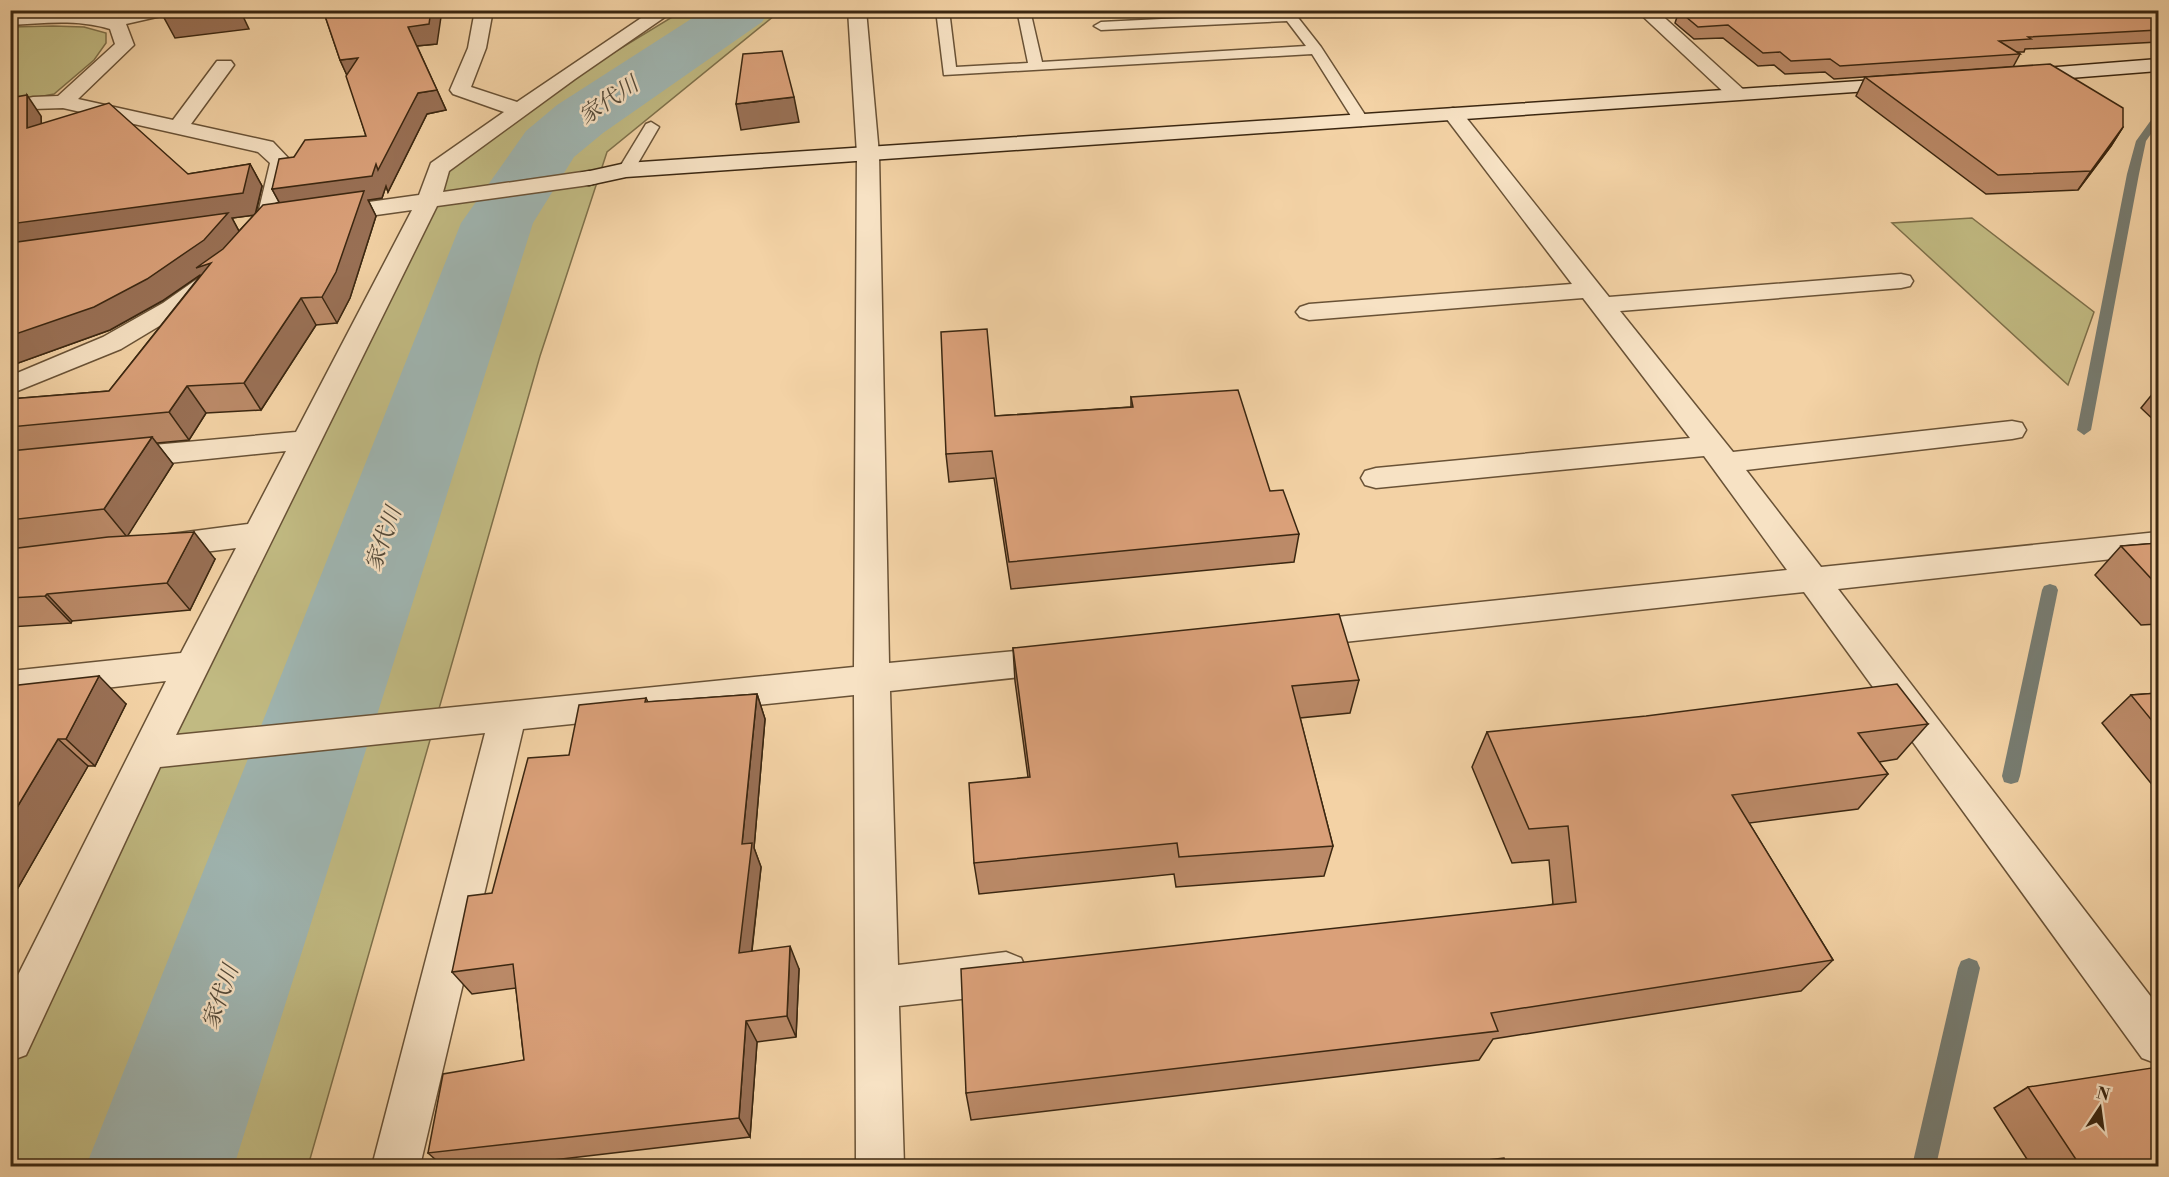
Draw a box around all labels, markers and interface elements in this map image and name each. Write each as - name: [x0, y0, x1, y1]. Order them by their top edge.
- water label: 家代川: [574, 70, 646, 131]
- water label: 家代川: [360, 502, 409, 575]
- water label: 家代川: [197, 960, 246, 1033]
- north arrow: [2070, 1078, 2130, 1138]
- text: N: [2095, 1083, 2112, 1106]

